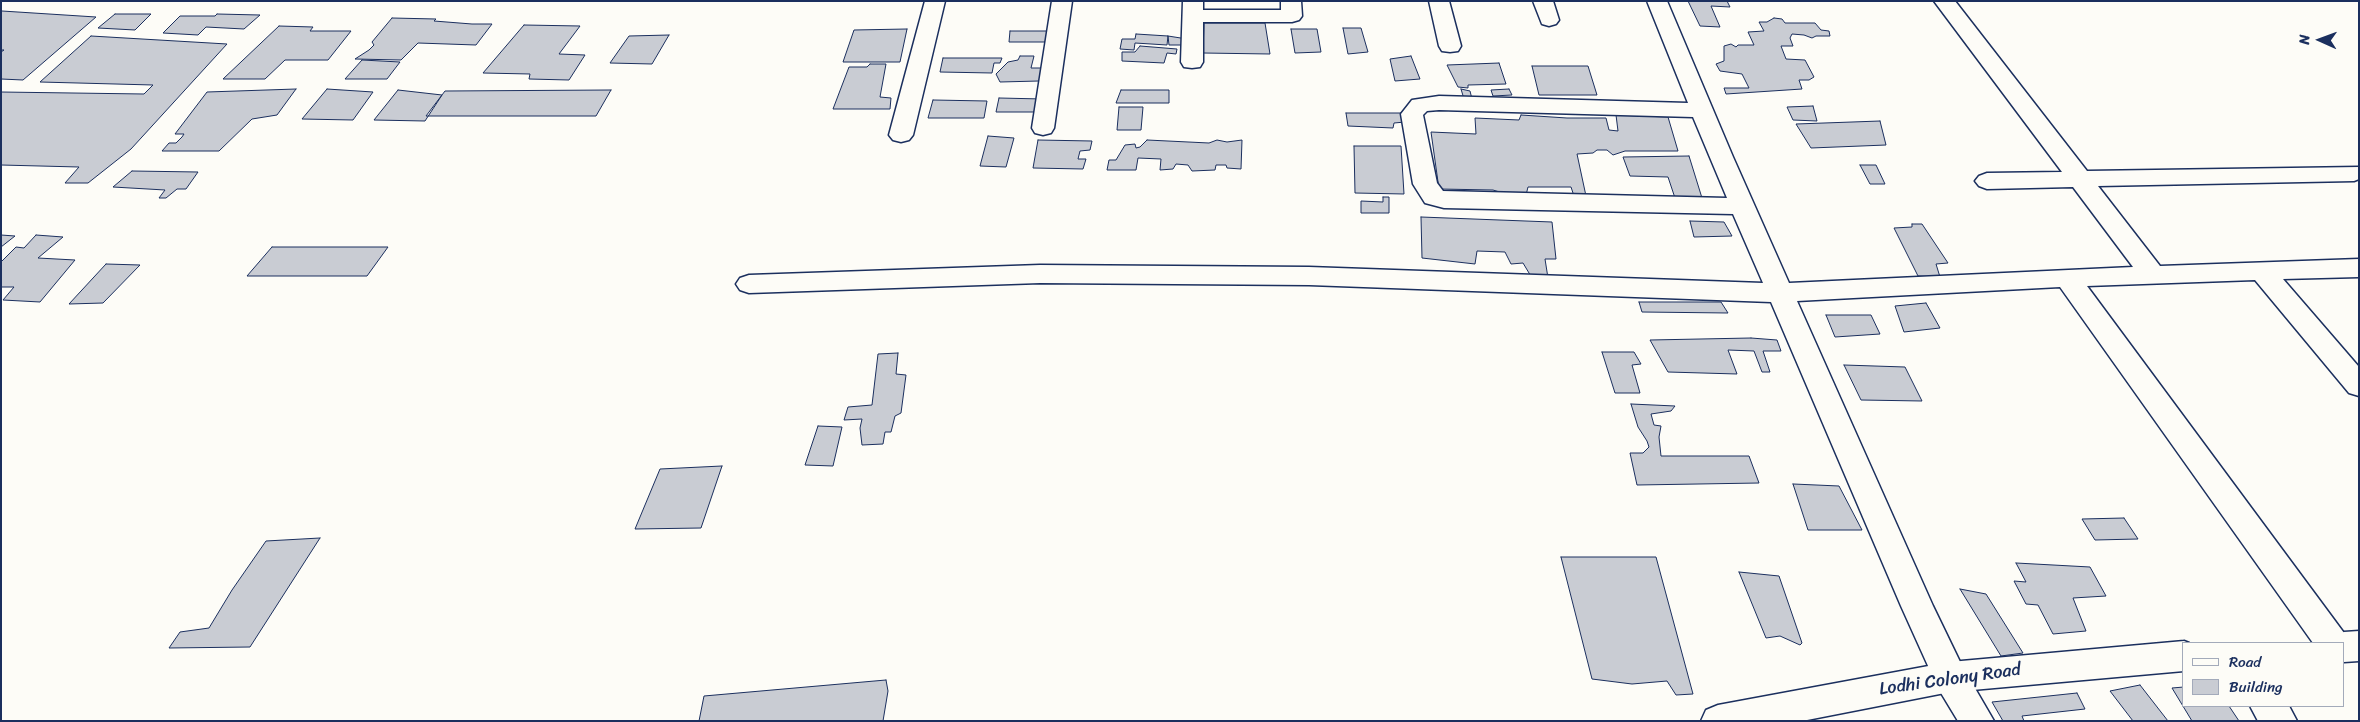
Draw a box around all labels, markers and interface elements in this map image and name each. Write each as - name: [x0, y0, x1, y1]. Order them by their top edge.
- north arrow: [2295, 15, 2345, 65]
- text: N: [2292, 34, 2317, 45]
- legend: [2182, 642, 2345, 707]
- text: Road: [2229, 649, 2261, 675]
- street label: Lodhi Colony Road: [1878, 659, 2022, 701]
- text: Building: [2229, 674, 2283, 700]

